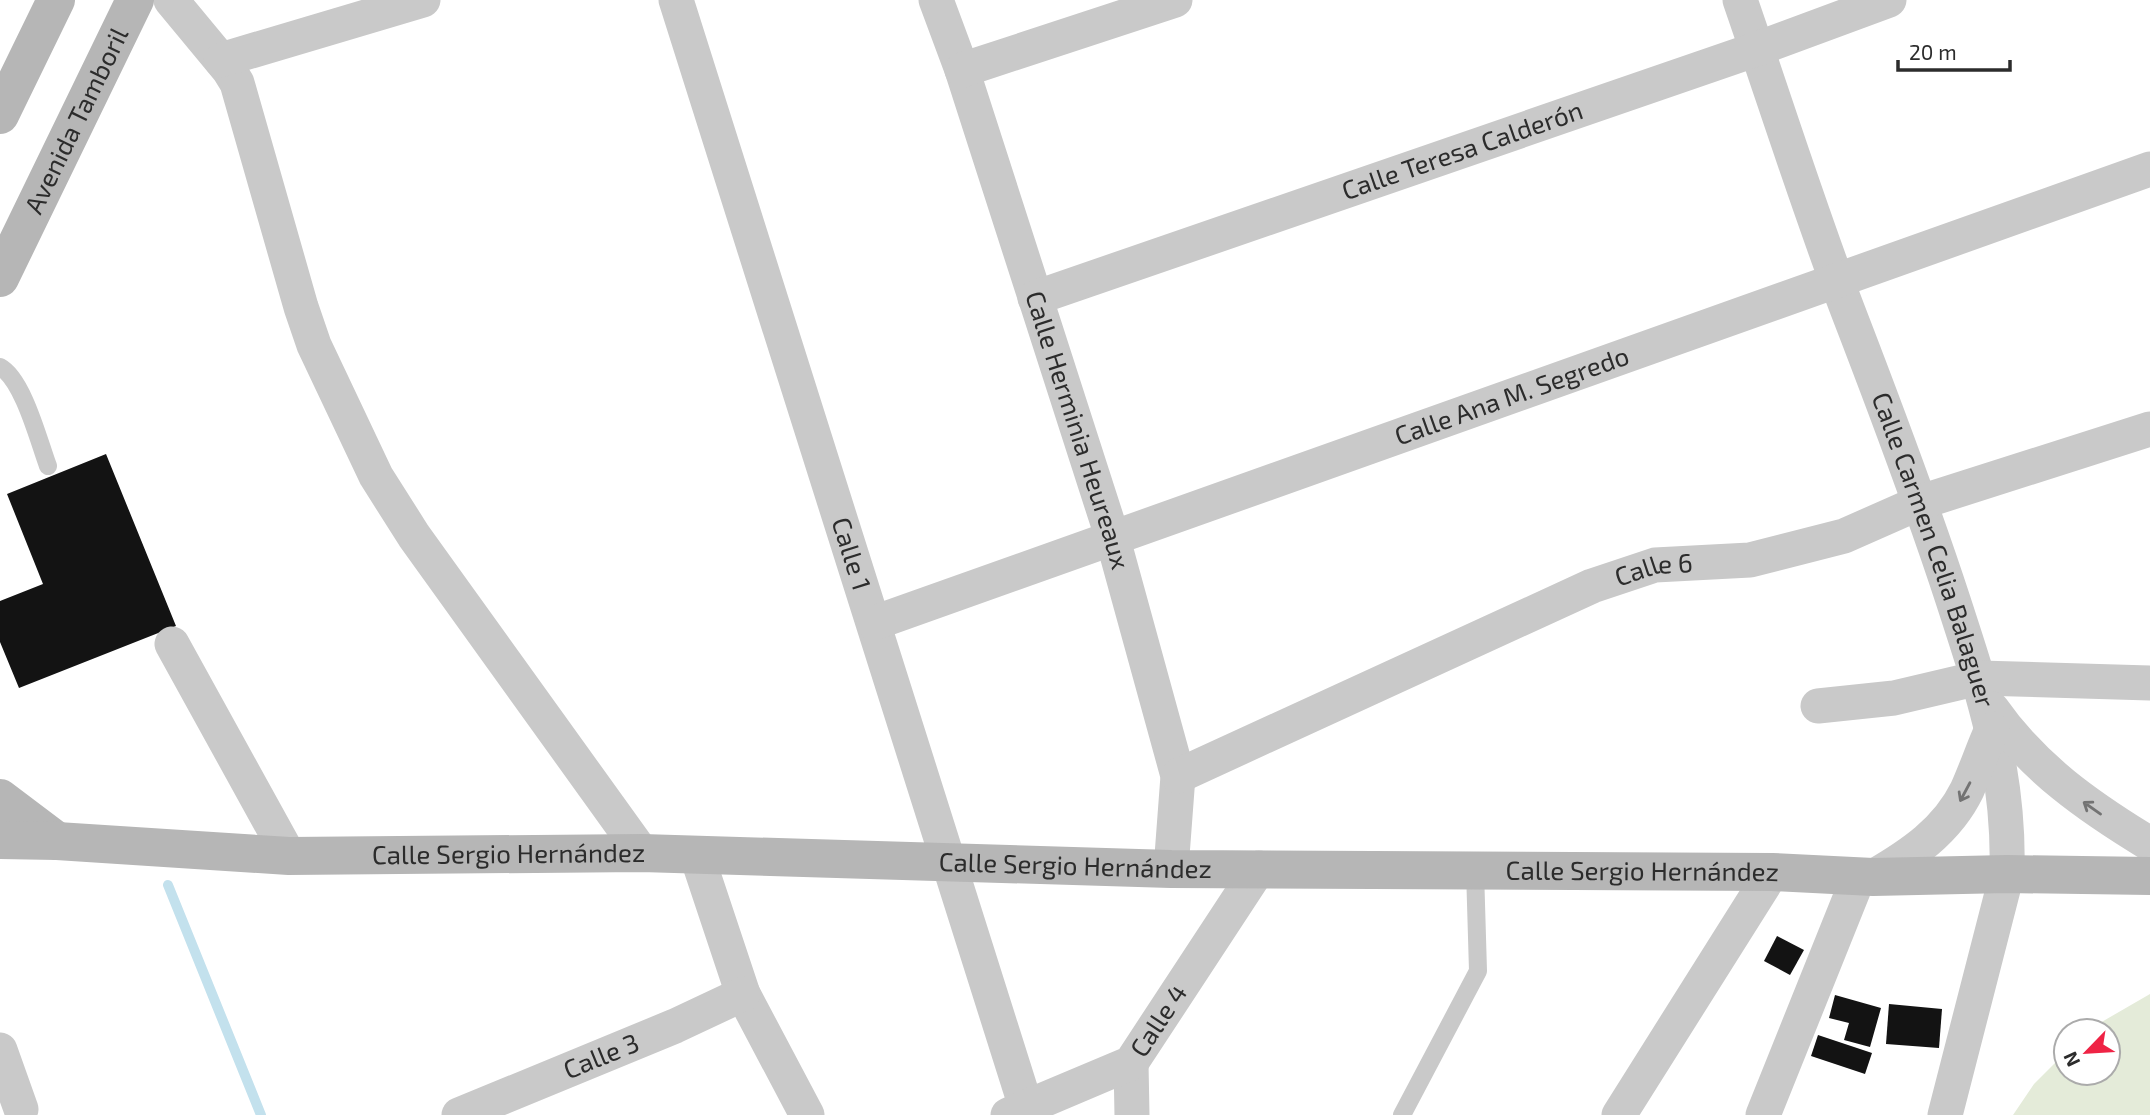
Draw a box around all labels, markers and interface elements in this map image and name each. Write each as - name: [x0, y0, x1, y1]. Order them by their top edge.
- street label: Avenida Tamboril: [17, 22, 134, 218]
- scale bar: [1898, 28, 2010, 72]
- text: 20 m: [1909, 39, 1957, 64]
- street label: Calle Teresa Calderón: [1337, 93, 1586, 205]
- street label: Calle Herminia Heureaux: [1020, 287, 1137, 573]
- street label: Calle Ana M. Segredo: [1390, 339, 1633, 451]
- street label: Calle Carmen Celia Balaguer: [1866, 388, 2002, 710]
- street label: Calle 1: [827, 513, 879, 594]
- street label: Calle 6: [1610, 546, 1693, 591]
- one-way arrow: [1957, 781, 1971, 802]
- one-way arrow: [2083, 801, 2102, 815]
- street label: Calle Sergio Hernández: [372, 836, 645, 869]
- street label: Calle Sergio Hernández: [938, 845, 1212, 883]
- street label: Calle Sergio Hernández: [1506, 854, 1780, 886]
- street label: Calle 4: [1122, 978, 1192, 1062]
- north arrow: [2052, 1017, 2122, 1087]
- street label: Calle 3: [558, 1026, 643, 1084]
- text: N: [2058, 1048, 2084, 1070]

